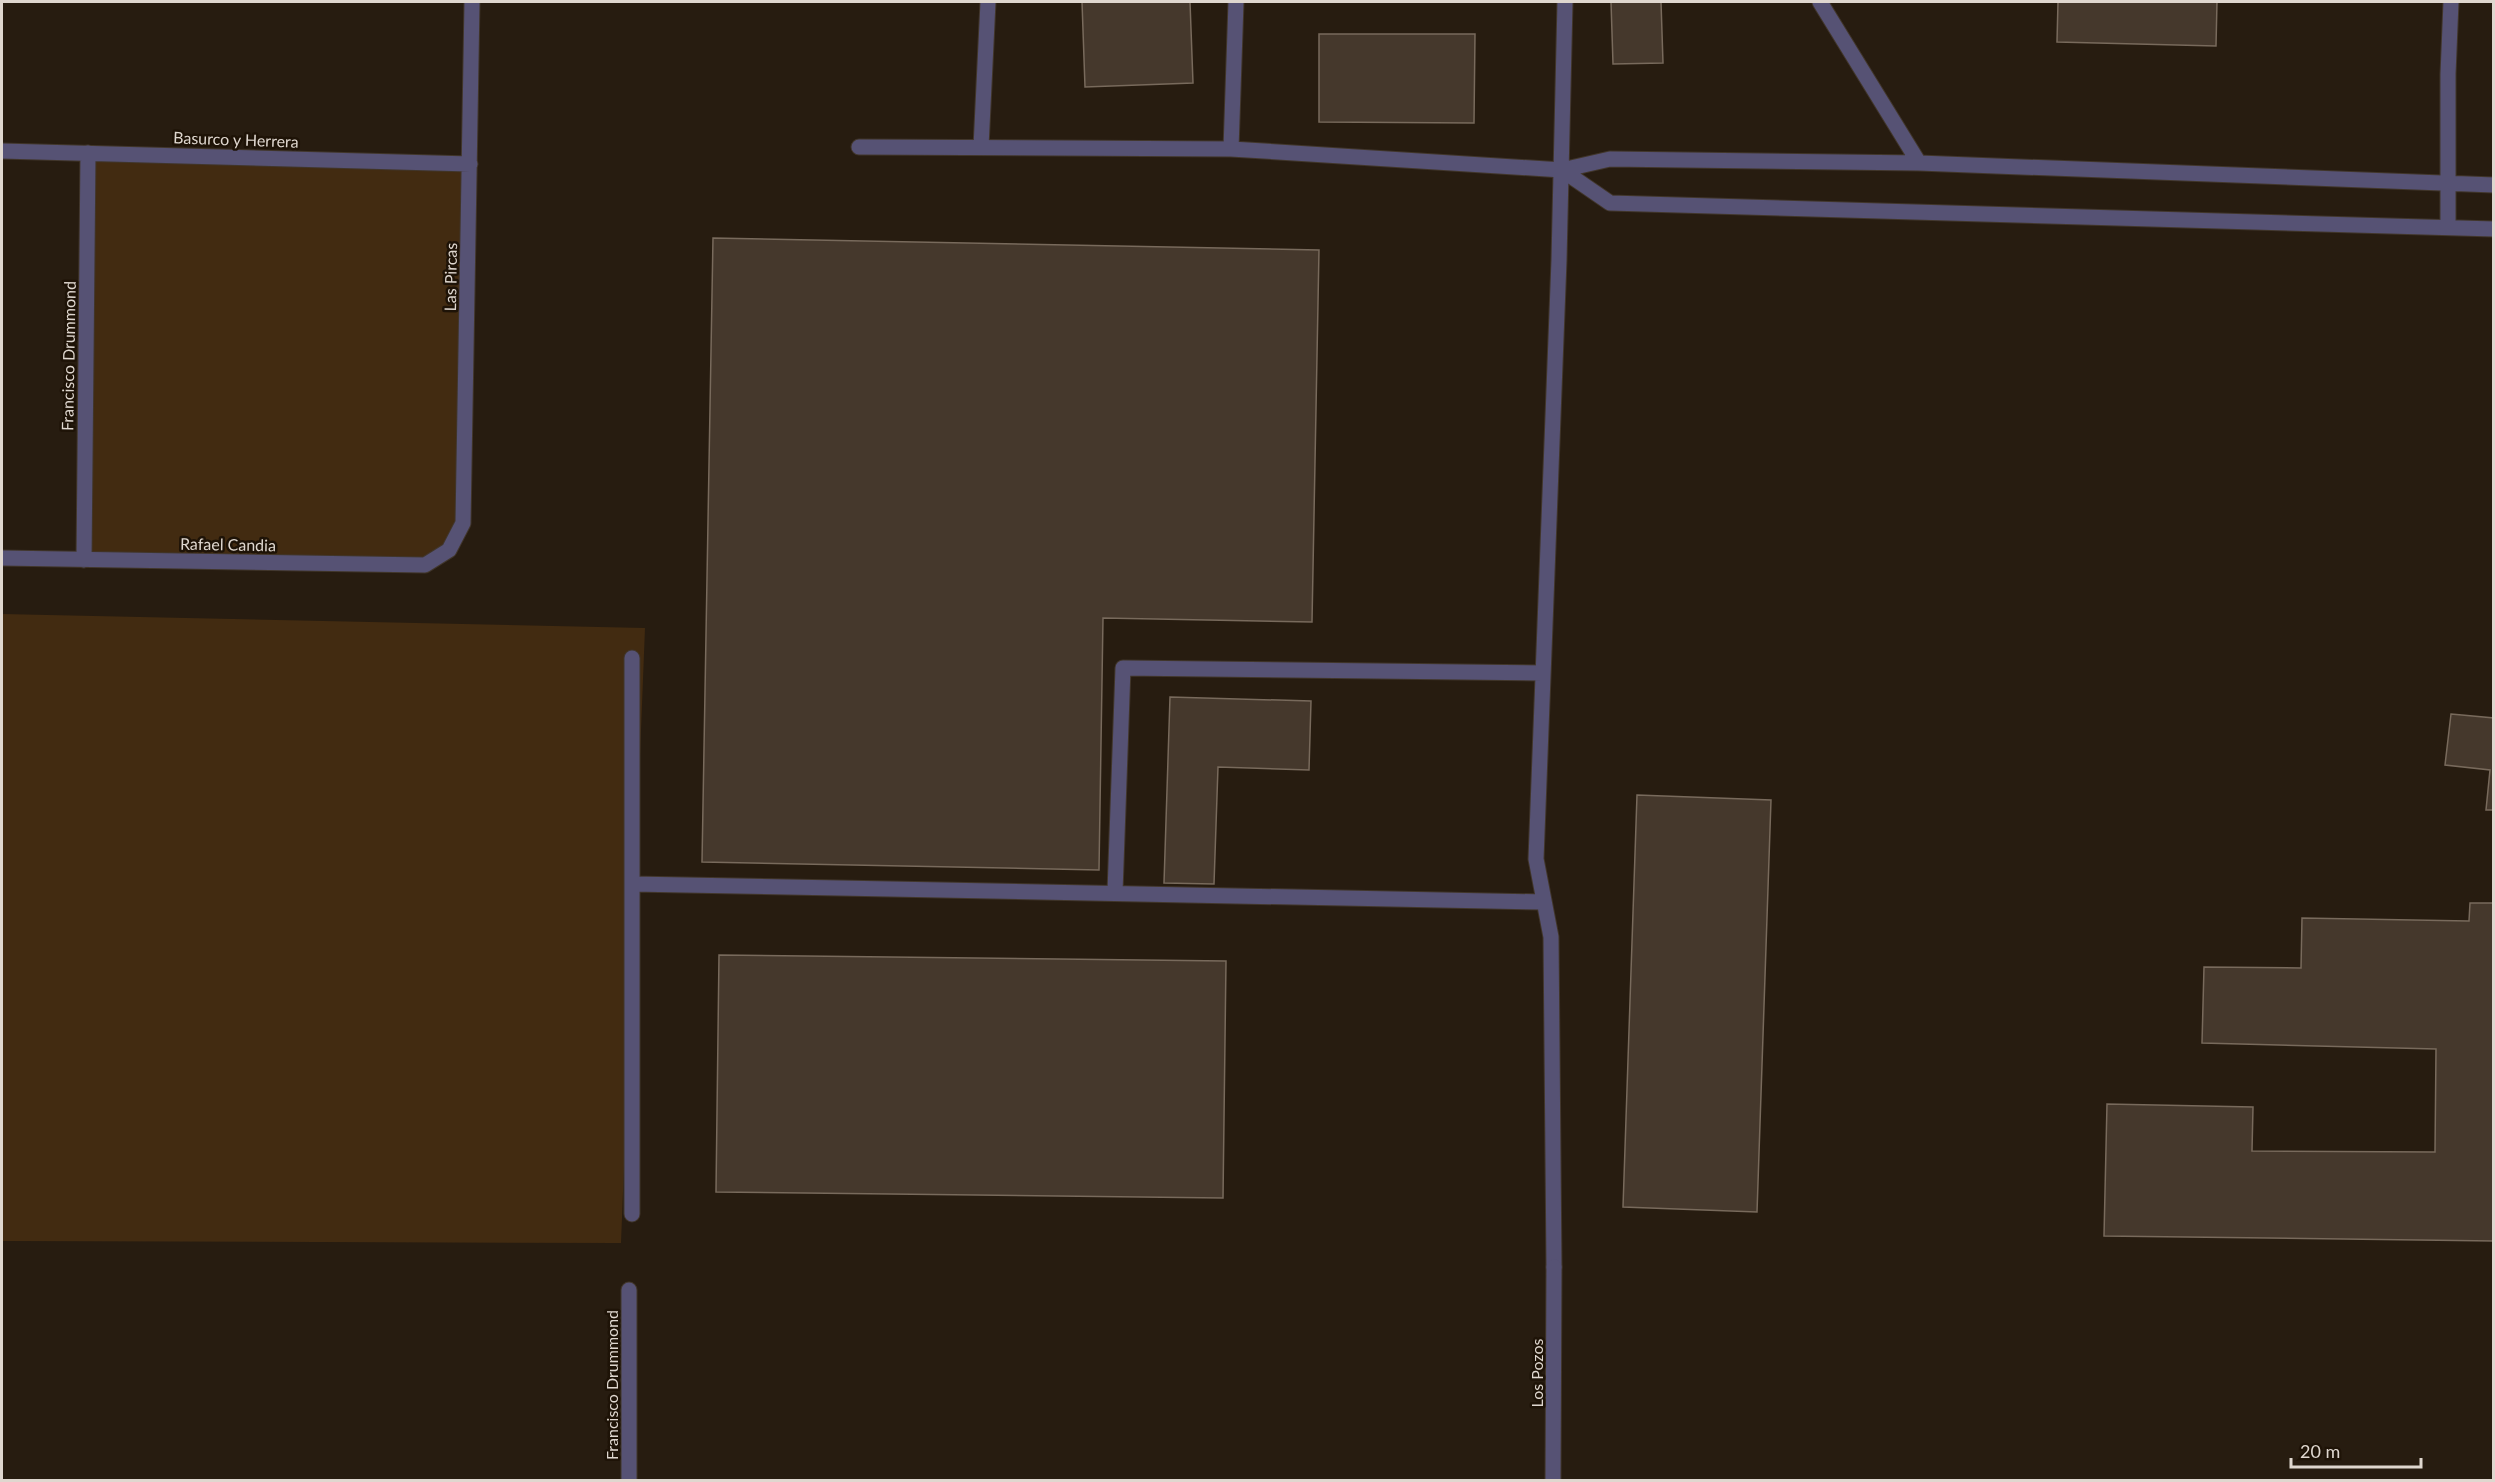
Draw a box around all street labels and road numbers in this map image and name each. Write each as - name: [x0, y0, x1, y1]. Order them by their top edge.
- street label: Basurco y Herrera: [173, 127, 299, 151]
- street label: Las Pircas: [440, 242, 460, 311]
- street label: Francisco Drummond: [57, 281, 79, 431]
- street label: Rafael Candia: [180, 534, 276, 554]
- street label: Francisco Drummond: [602, 1310, 621, 1460]
- street label: Los Pozos: [1527, 1338, 1546, 1407]

